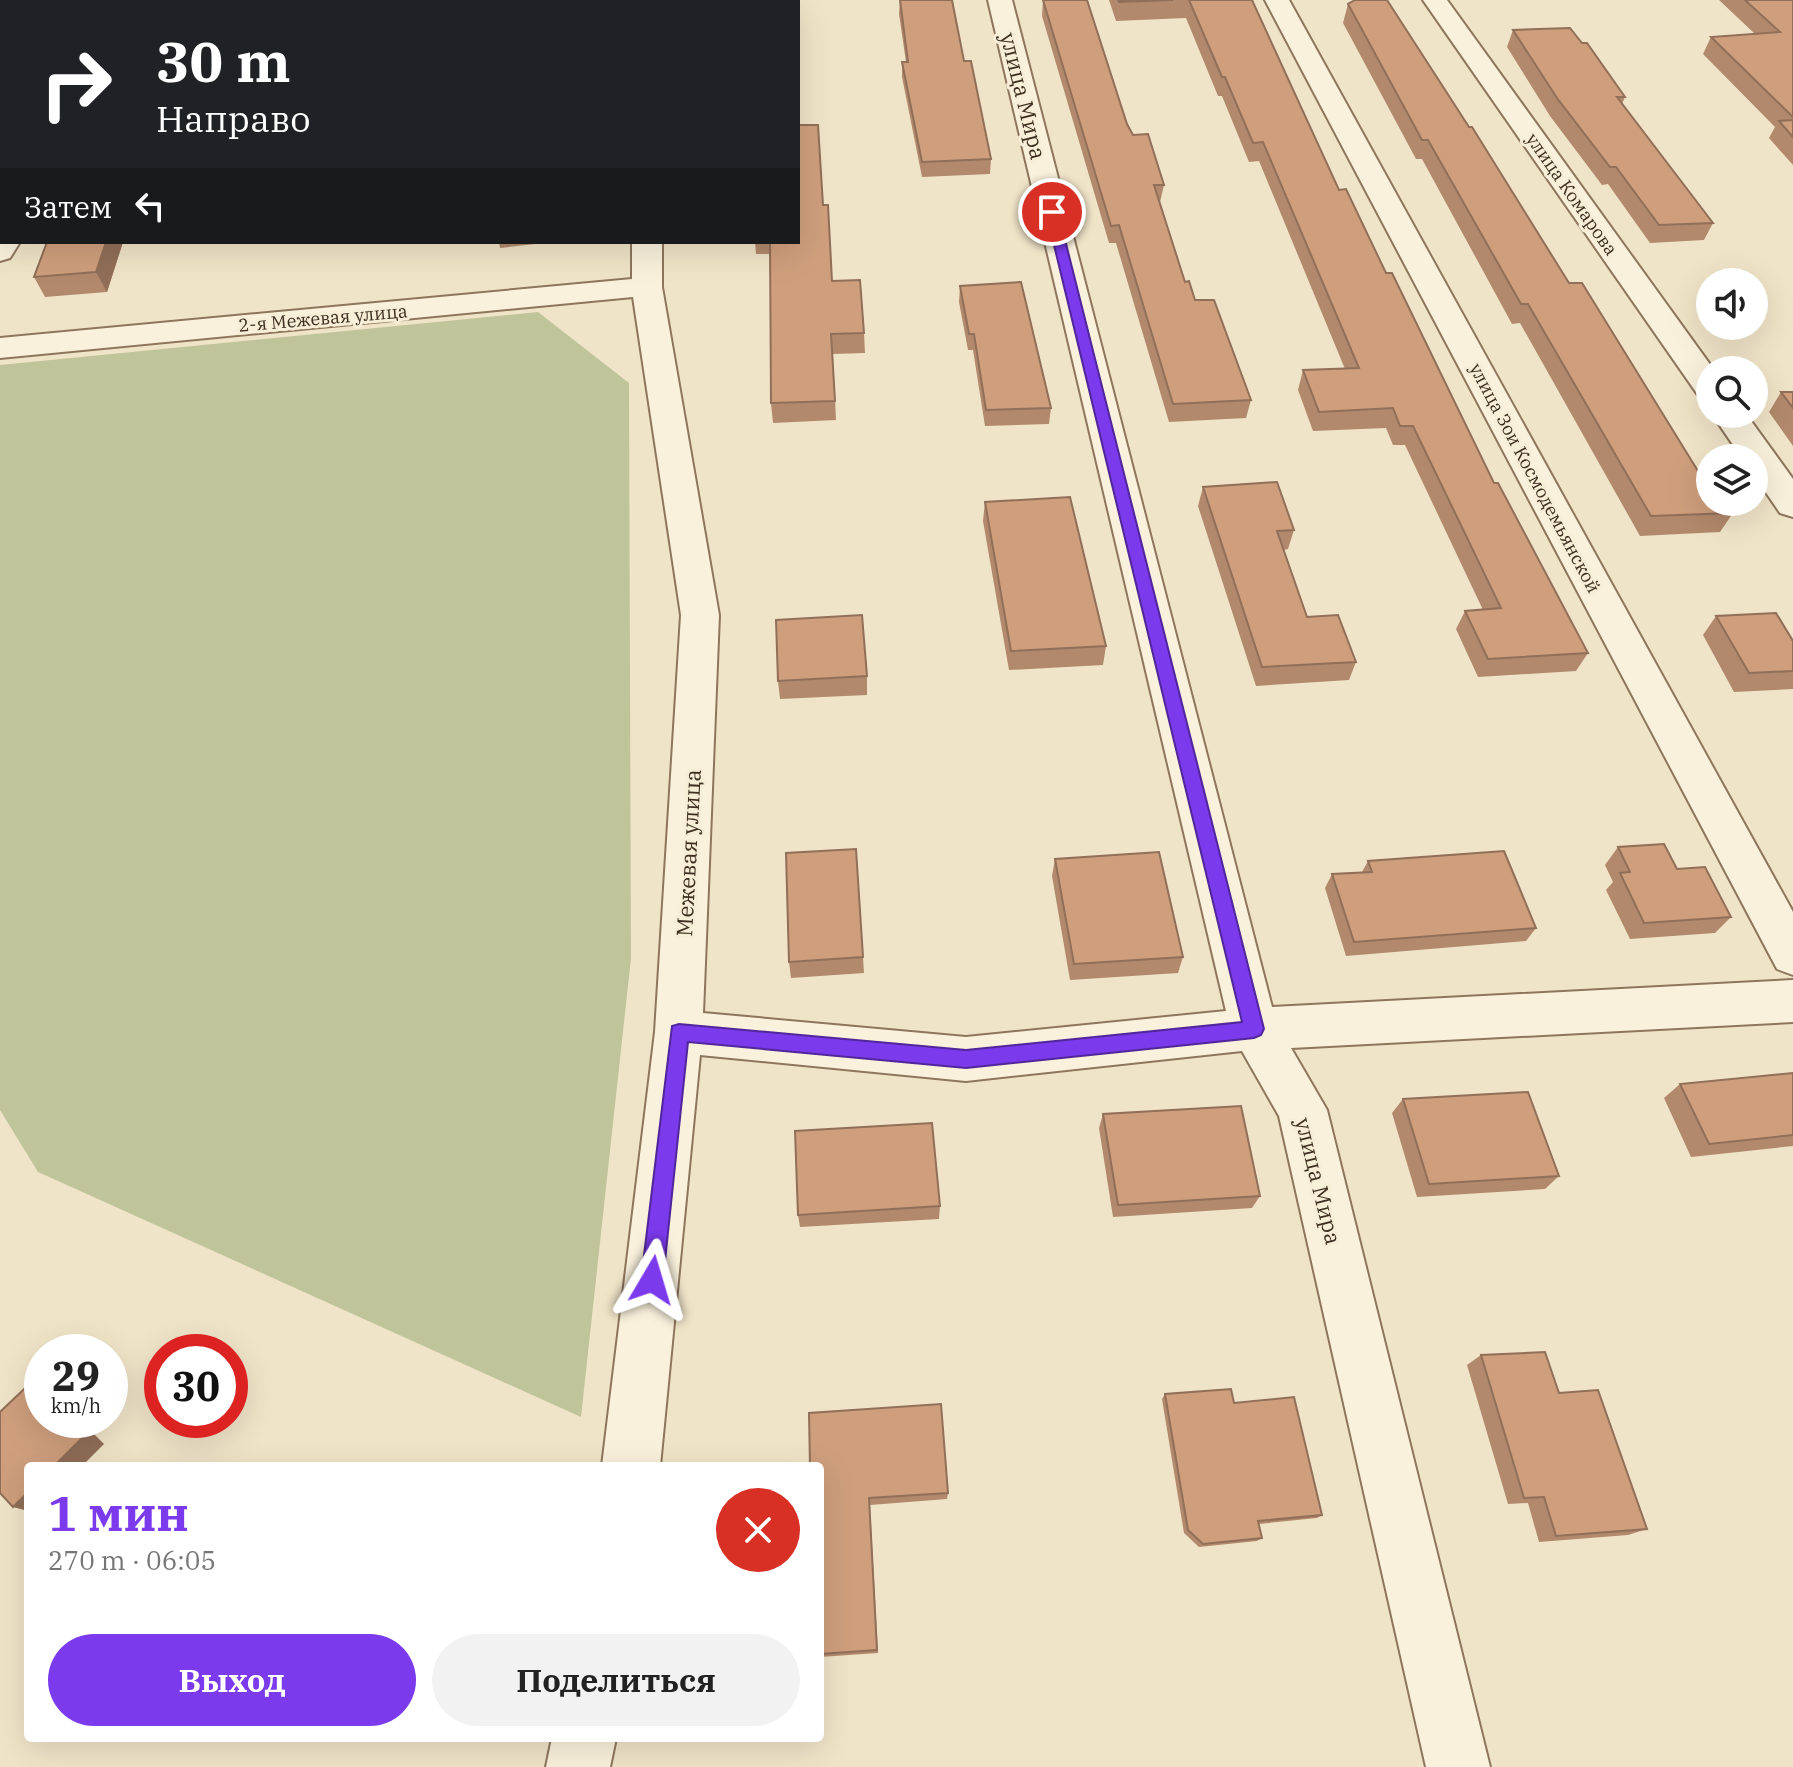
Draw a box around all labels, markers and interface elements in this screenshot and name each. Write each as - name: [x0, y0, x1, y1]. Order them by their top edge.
- text: 30 m: [156, 25, 291, 97]
- street label: улица Мира: [994, 30, 1054, 162]
- icon: right: [24, 32, 128, 136]
- text: Направо: [156, 95, 311, 142]
- street label: улица Комарова: [1521, 128, 1623, 260]
- pin: [1018, 178, 1086, 246]
- icon: left: [128, 184, 172, 228]
- text: Затем: [24, 187, 112, 226]
- icon: arrive: [1030, 190, 1074, 234]
- map controls: [1696, 268, 1768, 516]
- button: sound: [1696, 268, 1768, 340]
- street label: 2-я Межевая улица: [238, 299, 409, 337]
- button: search: [1696, 356, 1768, 428]
- street label: улица Зои Космодемьянской: [1464, 359, 1606, 597]
- button: layers: [1696, 444, 1768, 516]
- street label: Межевая улица: [669, 769, 707, 937]
- street label: улица Мира: [1289, 1115, 1349, 1247]
- position arrow: [610, 1238, 694, 1322]
- speed limit sign: 30: [144, 1334, 248, 1438]
- text: 29: [52, 1350, 100, 1402]
- text: km/h: [51, 1392, 101, 1419]
- text: 1 мин: [48, 1482, 189, 1544]
- button: close: [716, 1488, 800, 1572]
- text: 270 m · 06:05: [48, 1543, 216, 1577]
- button: Выход: [48, 1634, 416, 1726]
- button: Поделиться: [432, 1634, 800, 1726]

